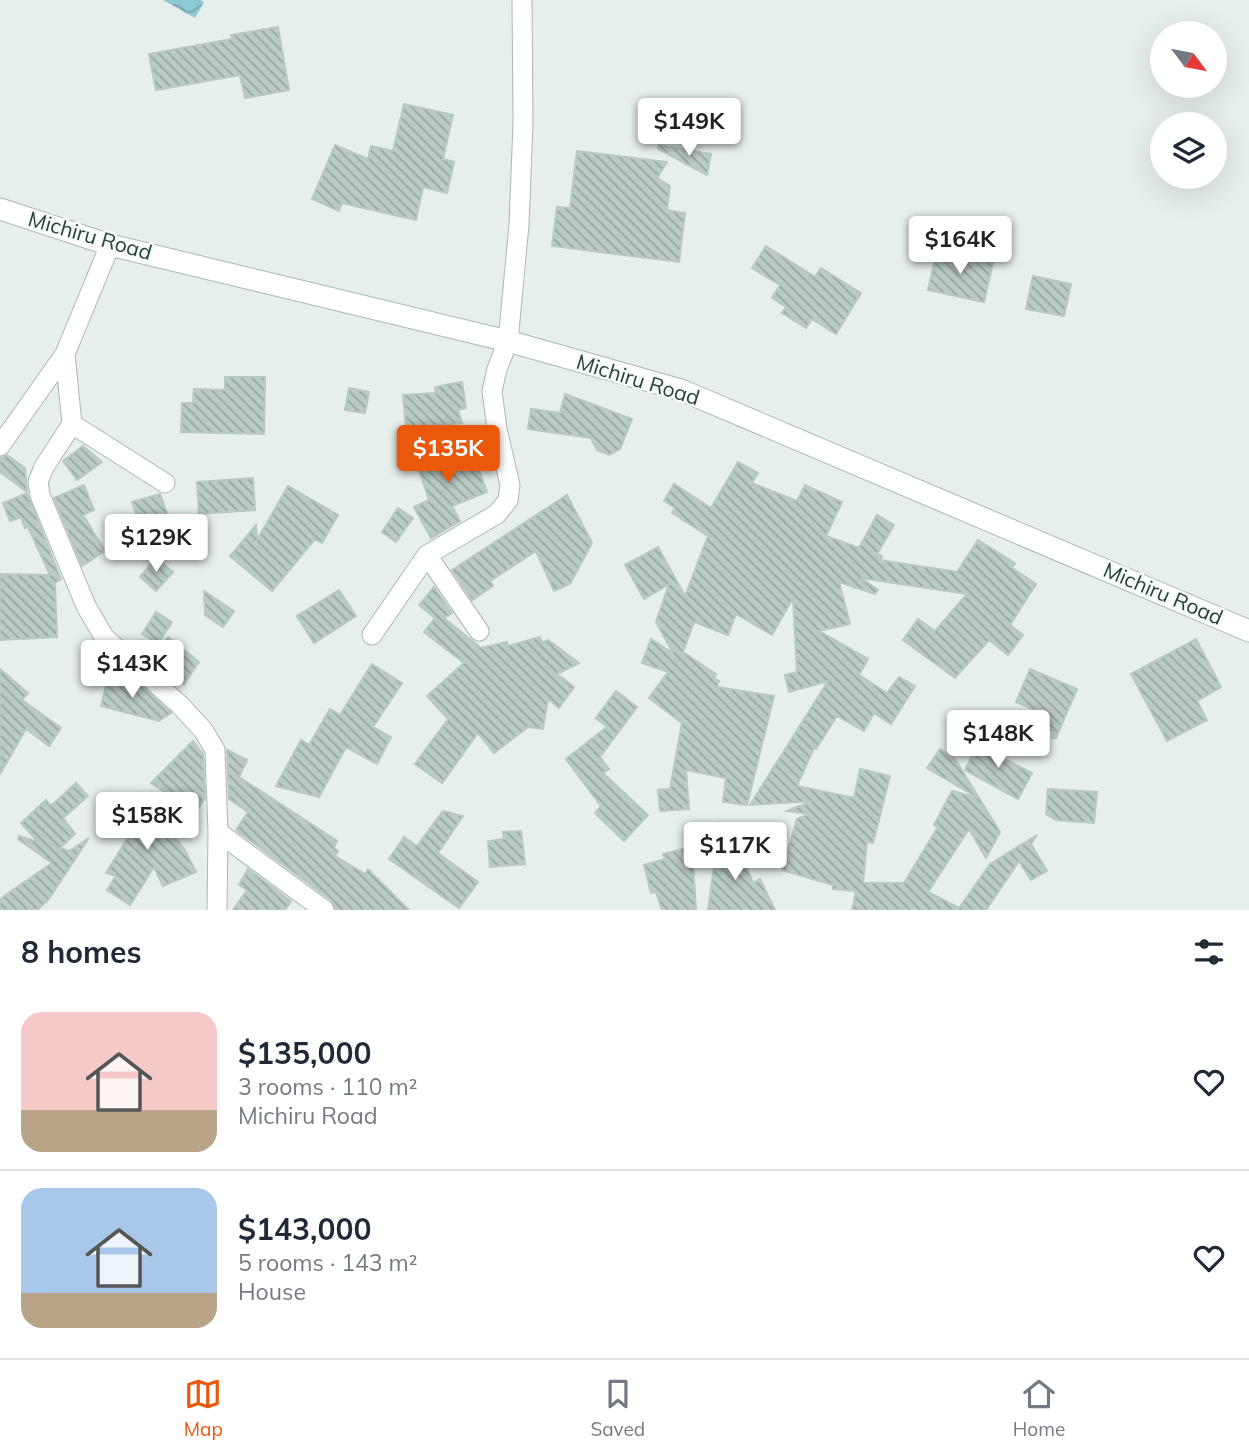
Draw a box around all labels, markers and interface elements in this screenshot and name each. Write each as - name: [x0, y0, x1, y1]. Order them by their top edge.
- north arrow: [1150, 21, 1227, 98]
- map controls: [1150, 21, 1227, 189]
- pin: $149K: [640, 99, 738, 158]
- text: $149K: [654, 106, 724, 135]
- button: layers: [1150, 112, 1227, 189]
- street label: Michiru Road: [25, 205, 155, 265]
- pin: $164K: [911, 216, 1009, 276]
- text: $164K: [925, 224, 995, 253]
- street label: Michiru Road: [574, 348, 703, 410]
- pin: $135K: [399, 426, 497, 485]
- text: $135K: [413, 433, 483, 462]
- pin: $129K: [107, 514, 205, 574]
- text: $129K: [121, 522, 191, 551]
- street label: Michiru Road: [1100, 556, 1227, 630]
- pin: $143K: [83, 640, 181, 700]
- text: $143K: [97, 648, 167, 677]
- pin: $148K: [949, 710, 1047, 770]
- text: $148K: [963, 718, 1033, 747]
- pin: $158K: [98, 792, 196, 852]
- text: $158K: [112, 800, 182, 829]
- pin: $117K: [686, 822, 784, 882]
- text: $117K: [700, 830, 770, 859]
- text: 8 homes: [21, 933, 142, 971]
- icon: filters: [1190, 933, 1228, 971]
- text: $135,000: [238, 1034, 371, 1072]
- icon: home: [77, 1040, 161, 1124]
- icon: heart: [1190, 1063, 1228, 1101]
- text: 3 rooms · 110 m²: [238, 1072, 418, 1101]
- text: Michiru Road: [238, 1101, 378, 1130]
- text: $143,000: [238, 1210, 371, 1248]
- icon: home: [77, 1216, 161, 1300]
- icon: heart: [1190, 1239, 1228, 1277]
- text: 5 rooms · 143 m²: [238, 1248, 418, 1277]
- text: House: [238, 1277, 306, 1306]
- tab: Map: [184, 1375, 223, 1441]
- tab: Saved: [590, 1375, 645, 1441]
- tab: Home: [1013, 1375, 1065, 1441]

